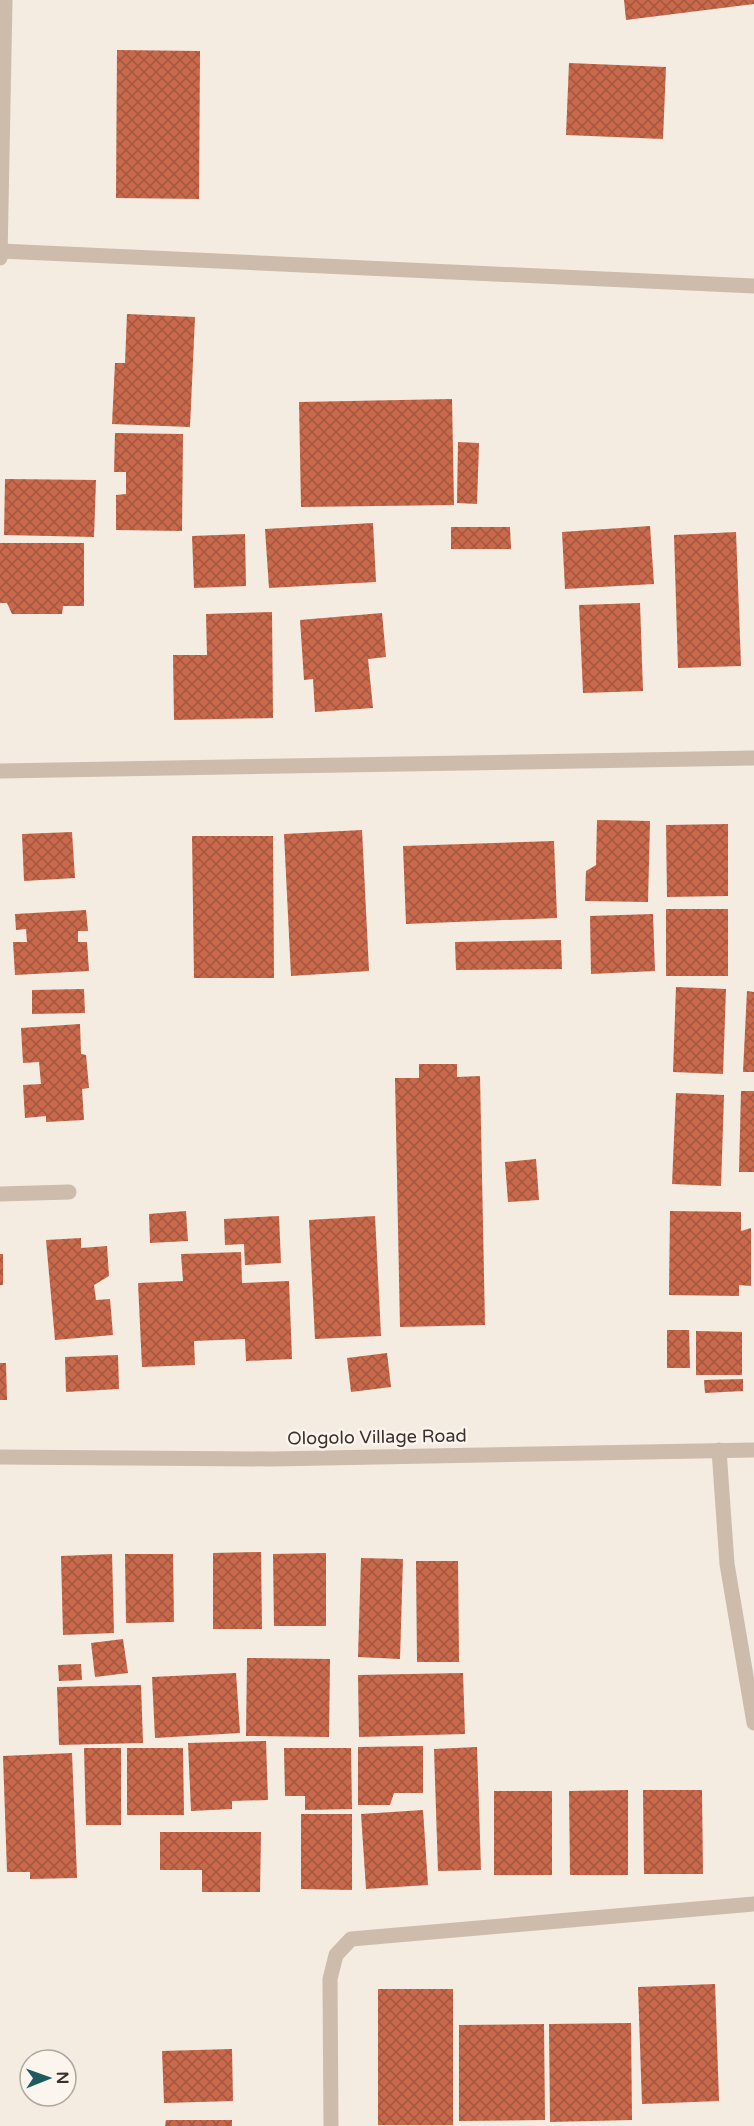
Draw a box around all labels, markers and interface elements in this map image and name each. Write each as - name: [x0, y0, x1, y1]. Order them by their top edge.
- street label: Ologolo Village Road: [287, 1424, 467, 1450]
- north arrow: [18, 2048, 78, 2108]
- text: N: [52, 2071, 72, 2084]

